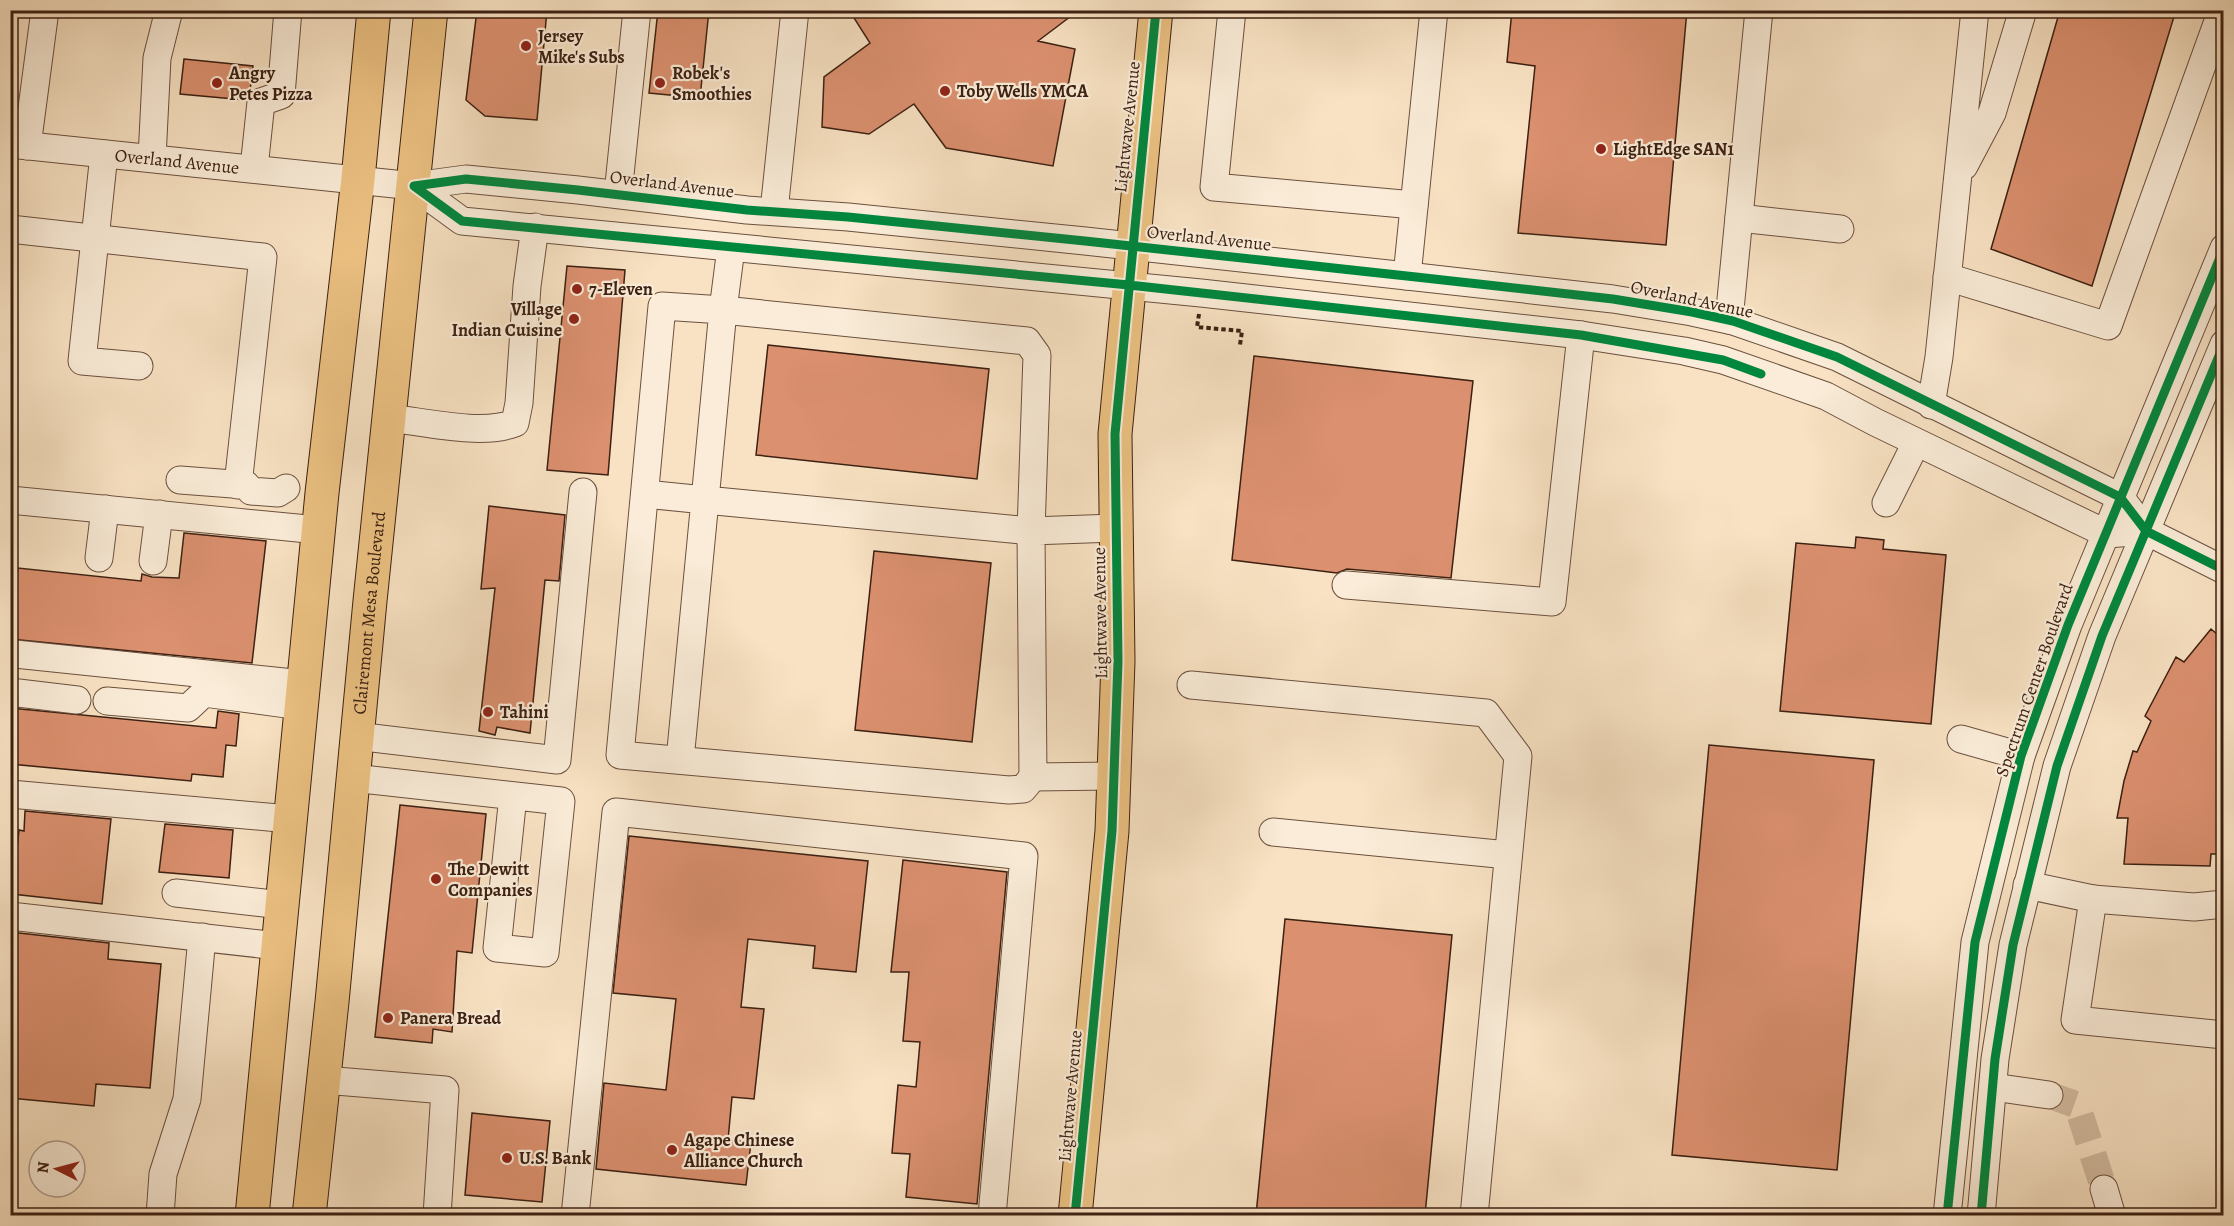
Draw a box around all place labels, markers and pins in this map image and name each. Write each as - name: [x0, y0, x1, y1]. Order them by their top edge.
- place label: Jersey Mike's Subs: [538, 24, 625, 69]
- marker: Jersey Mike's Subs: [519, 39, 533, 53]
- place label: Angry Petes Pizza: [228, 61, 313, 106]
- place label: Robek's Smoothies: [672, 61, 752, 106]
- marker: Angry Petes Pizza: [210, 76, 224, 90]
- marker: Robek's Smoothies: [653, 76, 667, 90]
- place label: Toby Wells YMCA: [957, 79, 1089, 103]
- marker: Toby Wells YMCA: [938, 84, 952, 98]
- place label: LightEdge SAN1: [1613, 137, 1734, 161]
- marker: LightEdge SAN1: [1594, 142, 1608, 156]
- place label: 7-Eleven: [589, 277, 653, 301]
- marker: 7-Eleven: [570, 282, 584, 296]
- place label: Village Indian Cuisine: [451, 297, 562, 342]
- marker: Village Indian Cuisine: [567, 312, 581, 326]
- place label: Tahini: [500, 700, 549, 724]
- marker: Tahini: [481, 705, 495, 719]
- place label: The Dewitt Companies: [448, 857, 533, 902]
- marker: The Dewitt Companies: [429, 872, 443, 886]
- place label: Panera Bread: [400, 1006, 502, 1030]
- marker: Panera Bread: [381, 1011, 395, 1025]
- place label: Agape Chinese Alliance Church: [683, 1128, 803, 1173]
- marker: Agape Chinese Alliance Church: [665, 1143, 679, 1157]
- place label: U.S. Bank: [519, 1146, 592, 1170]
- marker: U.S. Bank: [500, 1151, 514, 1165]

